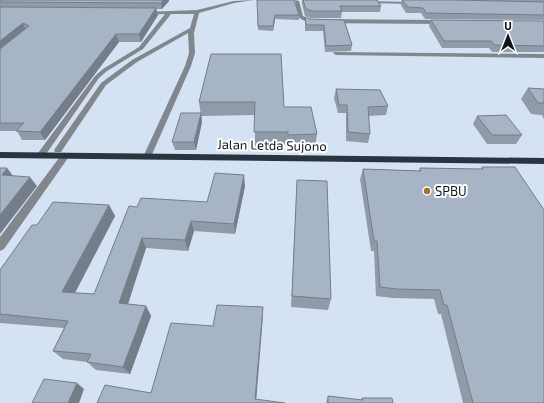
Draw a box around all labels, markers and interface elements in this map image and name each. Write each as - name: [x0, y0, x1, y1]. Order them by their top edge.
- north arrow: [488, 16, 528, 56]
- text: U: [504, 19, 512, 32]
- street label: Jalan Letda Sujono: [217, 136, 327, 154]
- place label: SPBU: [435, 183, 467, 199]
- marker: SPBU: [422, 186, 432, 196]

